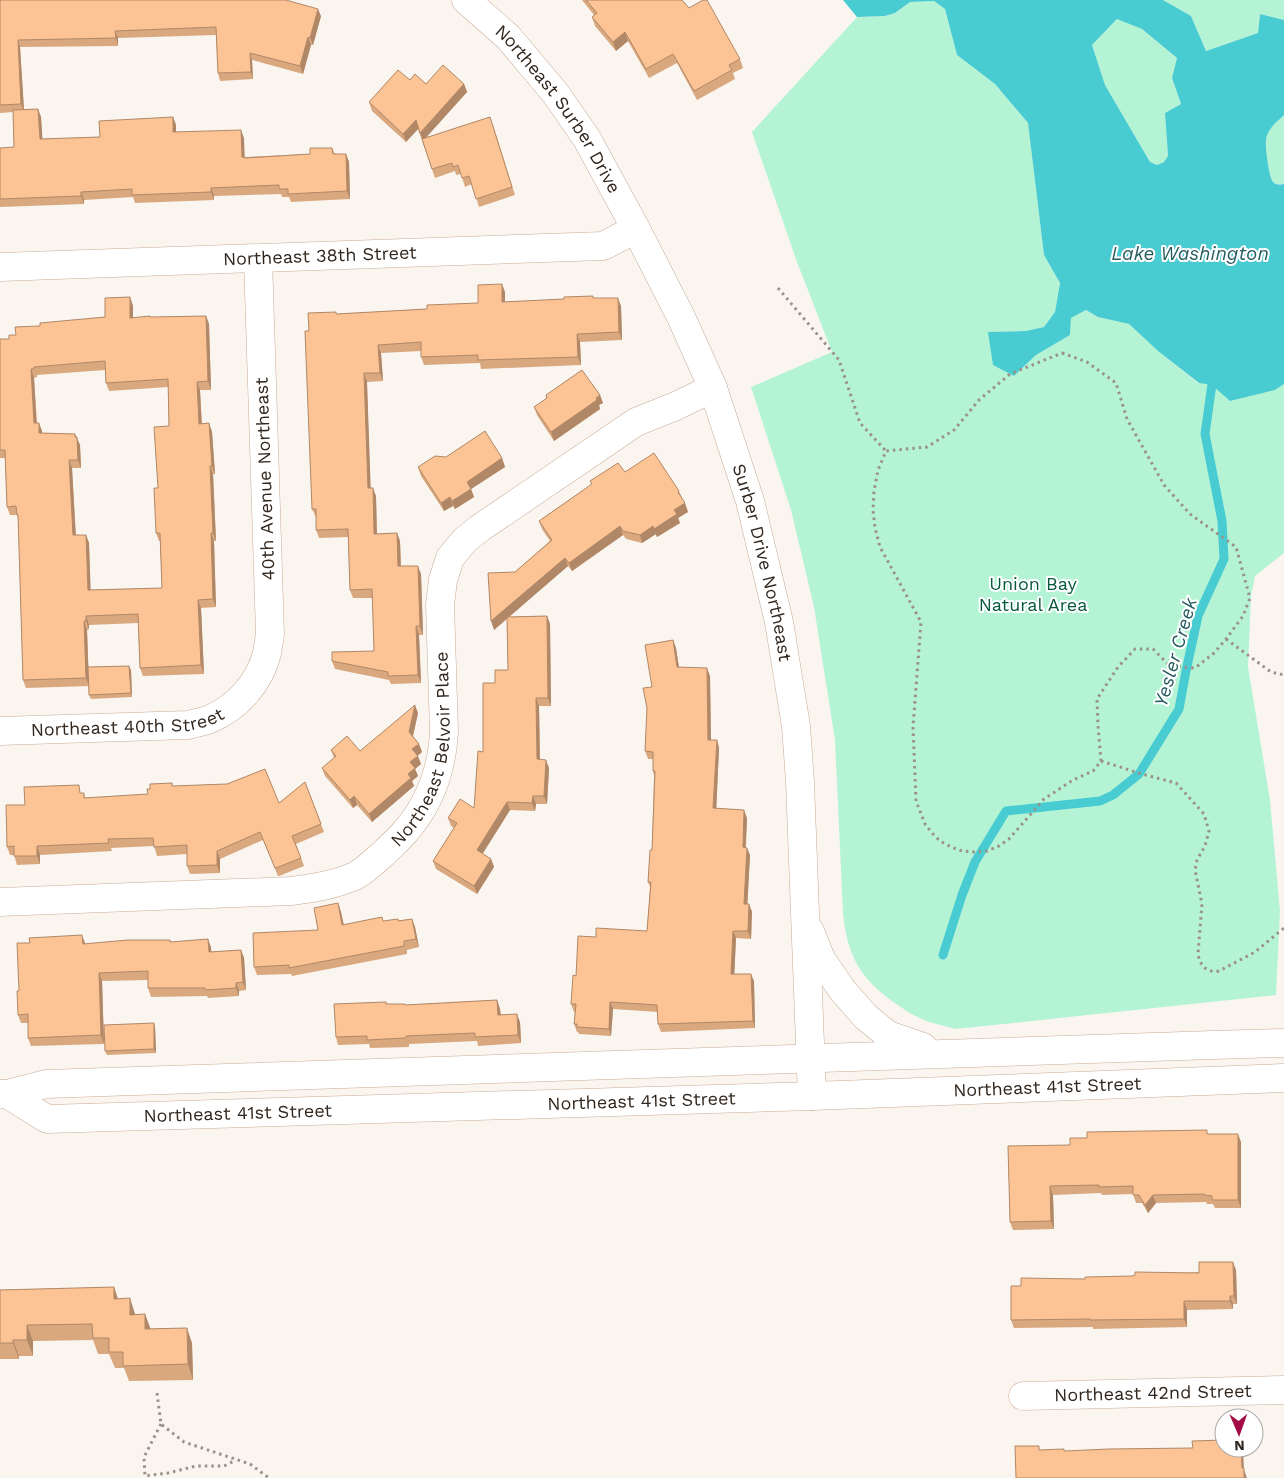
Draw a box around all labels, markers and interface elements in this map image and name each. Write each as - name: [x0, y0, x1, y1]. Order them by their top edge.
- street label: Northeast Surber Drive: [491, 20, 625, 197]
- street label: Northeast 38th Street: [223, 241, 417, 269]
- water label: Lake Washington: [1111, 242, 1269, 265]
- street label: 40th Avenue Northeast: [250, 377, 279, 581]
- street label: Surber Drive Northeast: [728, 461, 796, 663]
- park label: Union Bay Natural Area: [979, 573, 1087, 615]
- water label: Yesler Creek: [1149, 595, 1202, 709]
- street label: Northeast Belvoir Place: [386, 651, 454, 850]
- street label: Northeast 40th Street: [30, 703, 228, 740]
- street label: Northeast 41st Street: [953, 1072, 1142, 1101]
- street label: Northeast 41st Street: [547, 1087, 736, 1114]
- street label: Northeast 41st Street: [143, 1099, 333, 1126]
- street label: Northeast 42nd Street: [1054, 1380, 1252, 1405]
- north arrow: [1214, 1408, 1264, 1458]
- text: N: [1234, 1438, 1245, 1454]

